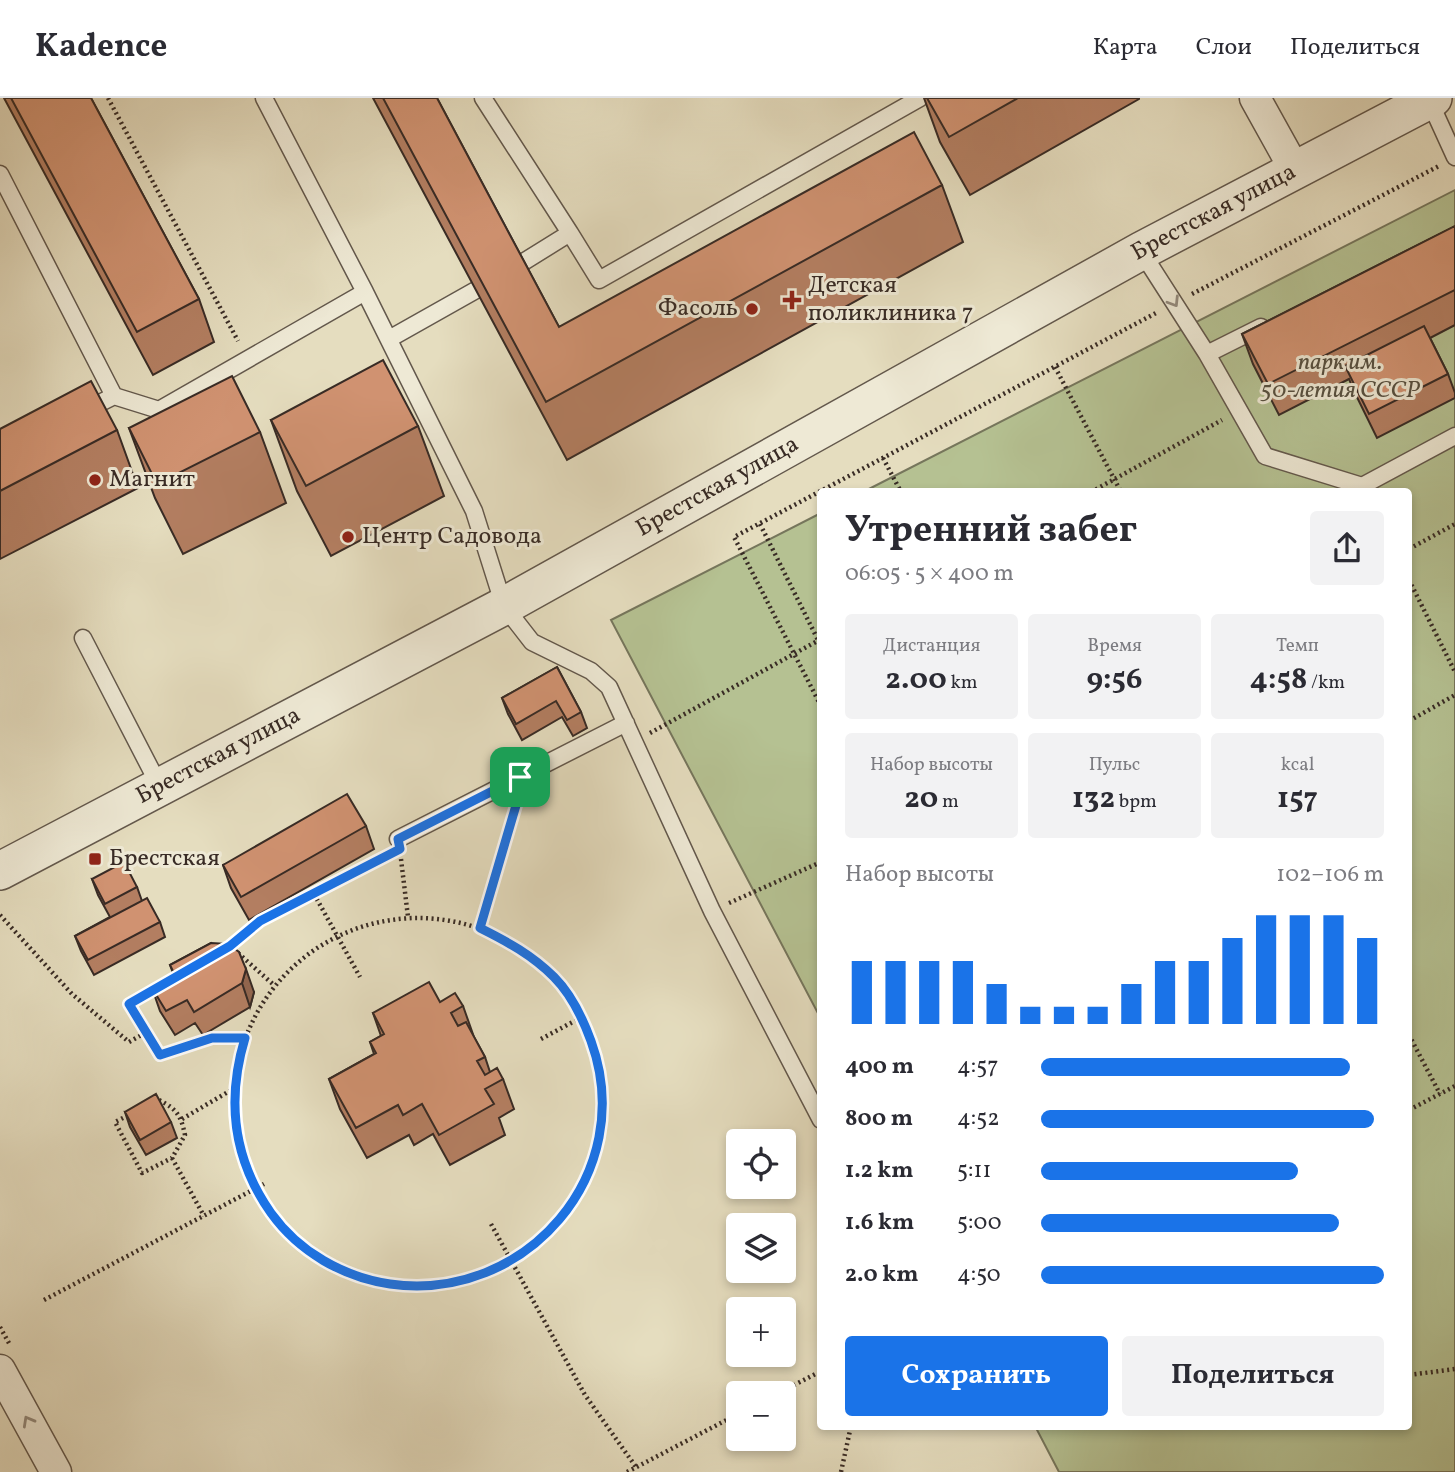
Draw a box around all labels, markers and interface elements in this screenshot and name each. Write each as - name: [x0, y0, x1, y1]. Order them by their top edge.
- text: Kadence: [35, 25, 167, 71]
- text: Карта: [1093, 31, 1158, 65]
- text: Слои: [1196, 31, 1252, 65]
- text: Поделиться: [1290, 31, 1420, 65]
- street label: Брестская улица: [1125, 156, 1302, 270]
- place label: Детская поликлиника 7: [808, 269, 973, 331]
- marker: Детская поликлиника 7: [782, 290, 802, 310]
- place label: Фасоль: [658, 292, 738, 326]
- one-way arrow: [1166, 295, 1179, 308]
- marker: Фасоль: [744, 301, 760, 317]
- park label: парк им. 50-летия СССР: [1260, 346, 1421, 408]
- street label: Брестская улица: [630, 428, 805, 546]
- place label: Магнит: [109, 463, 195, 497]
- marker: Магнит: [87, 472, 103, 488]
- text: Утренний забег: [845, 505, 1137, 558]
- button: share: [1310, 511, 1384, 585]
- place label: Центр Садовода: [362, 520, 542, 554]
- marker: Центр Садовода: [340, 529, 356, 545]
- text: 06:05 · 5 × 400 m: [845, 558, 1014, 590]
- text: Дистанция: [883, 633, 980, 659]
- text: Время: [1087, 633, 1142, 659]
- text: Темп: [1276, 633, 1319, 659]
- text: 2.00: [885, 659, 947, 701]
- text: 9:56: [1087, 659, 1142, 701]
- text: 4:58: [1250, 659, 1307, 701]
- text: km: [947, 670, 978, 696]
- text: /km: [1307, 670, 1345, 696]
- street label: Брестская улица: [130, 699, 307, 813]
- pin: [490, 747, 550, 807]
- text: Набор высоты: [870, 752, 993, 778]
- text: Пульс: [1089, 752, 1140, 778]
- text: kcal: [1281, 752, 1314, 778]
- icon: arrive: [501, 758, 539, 796]
- text: 20: [904, 778, 938, 820]
- text: 132: [1072, 778, 1115, 820]
- text: 157: [1277, 778, 1318, 820]
- text: m: [938, 789, 959, 815]
- text: bpm: [1115, 789, 1157, 815]
- place label: Брестская: [109, 842, 220, 876]
- marker: Брестская: [87, 851, 103, 867]
- text: Набор высоты: [845, 859, 994, 891]
- text: 102–106 m: [1276, 859, 1384, 891]
- text: 400 m: [845, 1051, 914, 1083]
- text: 4:57: [957, 1051, 998, 1083]
- text: 800 m: [845, 1103, 913, 1135]
- text: 4:52: [957, 1103, 1000, 1135]
- map controls: [726, 1129, 796, 1451]
- button: locate: [726, 1129, 796, 1199]
- text: 1.2 km: [845, 1155, 914, 1187]
- text: 5:11: [957, 1155, 991, 1187]
- text: 1.6 km: [845, 1207, 914, 1239]
- text: 5:00: [957, 1207, 1002, 1239]
- button: layers: [726, 1213, 796, 1283]
- text: 2.0 km: [845, 1259, 918, 1291]
- text: 4:50: [957, 1259, 1001, 1291]
- button: +: [726, 1297, 796, 1367]
- button: Сохранить: [845, 1336, 1108, 1416]
- button: Поделиться: [1122, 1336, 1384, 1416]
- button: −: [726, 1381, 796, 1451]
- one-way arrow: [23, 1416, 36, 1428]

